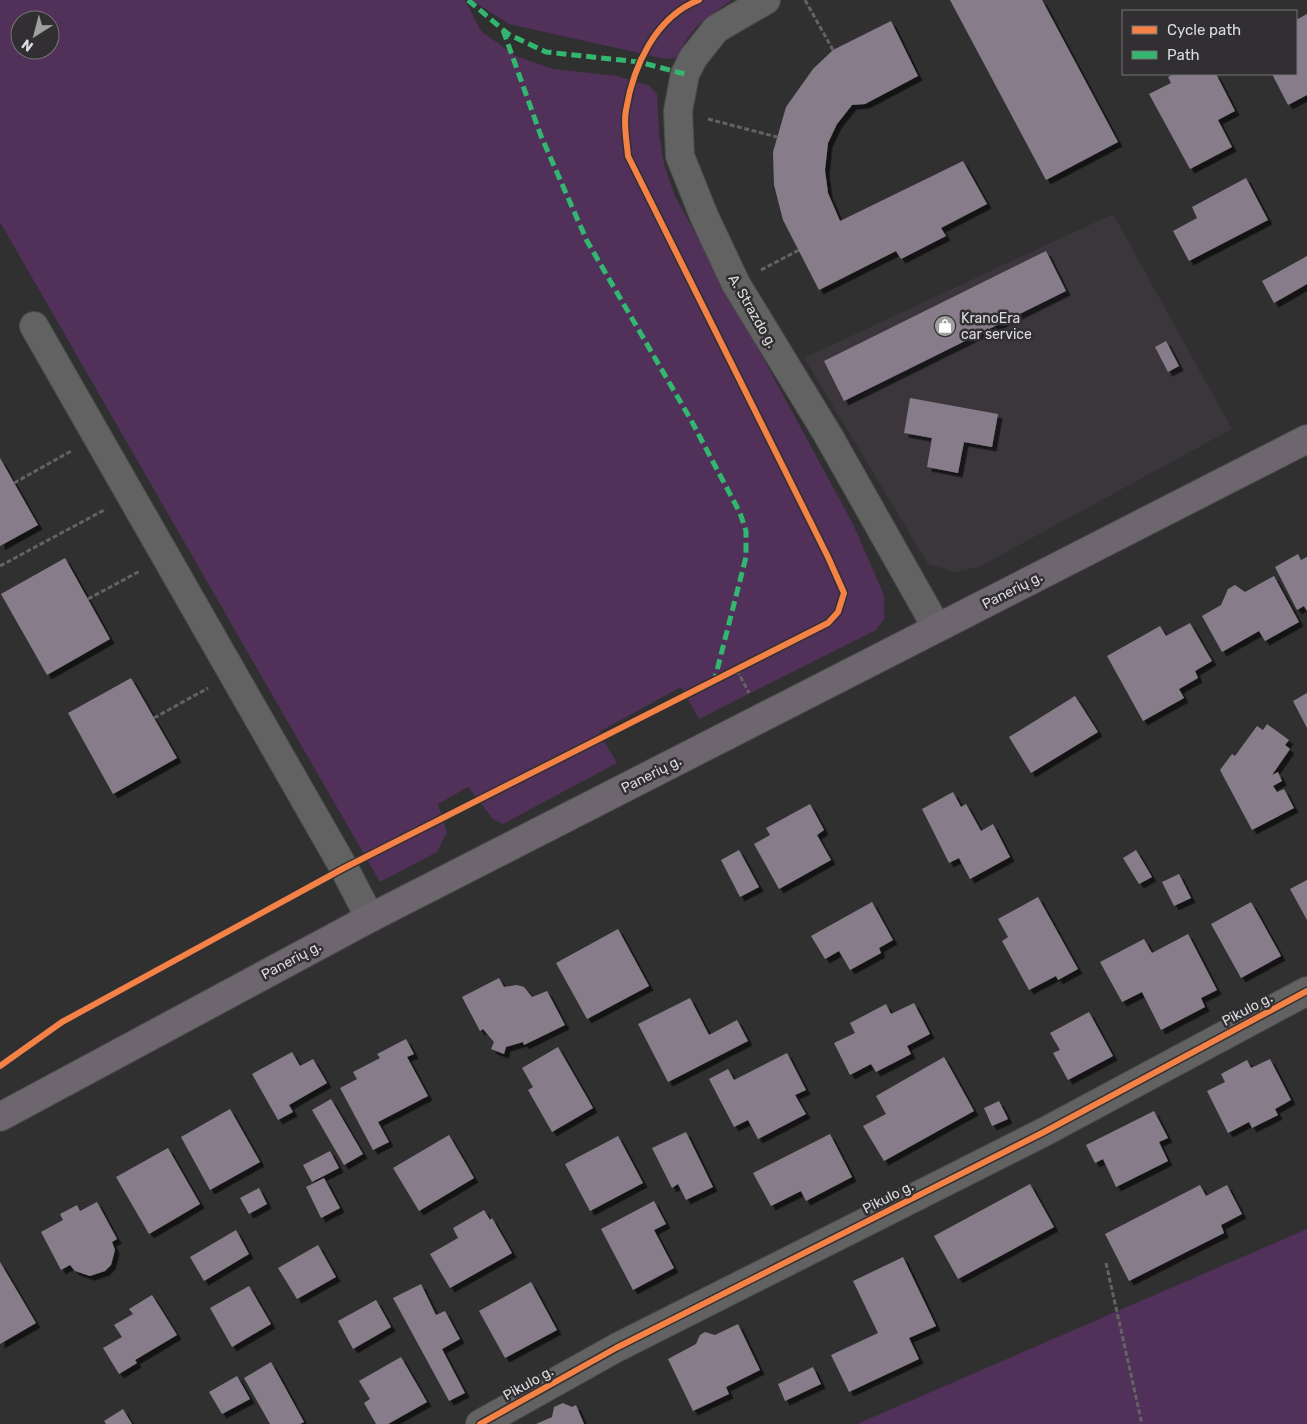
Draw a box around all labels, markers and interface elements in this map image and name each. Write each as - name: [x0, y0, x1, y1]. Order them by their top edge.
- north arrow: [10, 10, 60, 60]
- legend: [1122, 10, 1297, 75]
- text: Cycle path: [1167, 21, 1241, 39]
- text: N: [19, 35, 37, 55]
- text: Path: [1167, 46, 1200, 64]
- street label: A. Strazdo g.: [725, 271, 780, 351]
- place label: KranoEra car service: [961, 310, 1032, 343]
- shop icon: KranoEra car service: [933, 314, 957, 338]
- street label: Panerių g.: [979, 568, 1045, 613]
- street label: Panerių g.: [618, 752, 684, 797]
- street label: Panerių g.: [258, 938, 324, 983]
- street label: Pikulo g.: [1219, 989, 1275, 1030]
- street label: Pikulo g.: [860, 1177, 916, 1217]
- street label: Pikulo g.: [500, 1363, 556, 1404]

